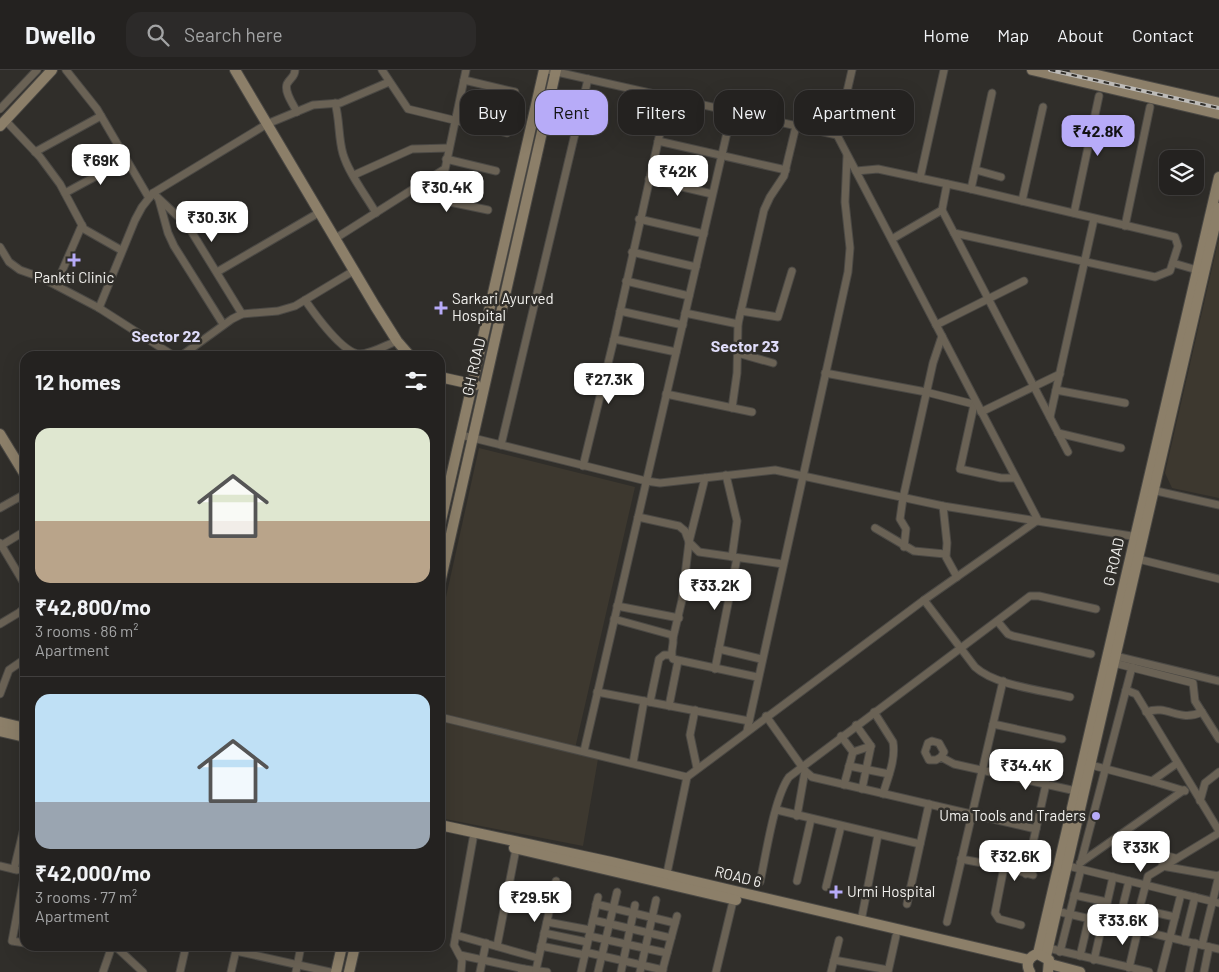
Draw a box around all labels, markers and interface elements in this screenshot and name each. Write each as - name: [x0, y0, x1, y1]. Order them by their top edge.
- search box: [126, 12, 476, 57]
- text: Dwello: [25, 20, 96, 49]
- icon: search: [144, 21, 172, 49]
- text: Search here: [184, 23, 283, 46]
- text: Home: [923, 24, 969, 46]
- text: Map: [997, 24, 1029, 46]
- text: About: [1057, 24, 1104, 46]
- text: Contact: [1132, 24, 1194, 46]
- chip: Buy: [460, 90, 525, 135]
- chip: Rent: [535, 90, 608, 135]
- chip: Filters: [618, 90, 704, 135]
- chip: New: [714, 90, 784, 135]
- chip: Apartment: [794, 90, 914, 135]
- pin: ₹42.8K: [1057, 114, 1139, 157]
- text: ₹42.8K: [1073, 121, 1123, 140]
- pin: ₹69K: [71, 144, 131, 186]
- text: ₹69K: [83, 150, 119, 169]
- map controls: [1159, 150, 1204, 195]
- button: layers: [1159, 150, 1204, 195]
- pin: ₹42K: [648, 154, 708, 197]
- text: ₹42K: [659, 161, 697, 180]
- pin: ₹30.4K: [406, 170, 488, 213]
- text: ₹30.4K: [422, 177, 472, 196]
- pin: ₹30.3K: [171, 200, 253, 243]
- text: ₹30.3K: [187, 207, 237, 226]
- marker: Pankti Clinic: [67, 253, 81, 267]
- place label: Pankti Clinic: [34, 268, 114, 286]
- place label: Sarkari Ayurved Hospital: [452, 289, 554, 324]
- marker: Sarkari Ayurved Hospital: [434, 301, 448, 315]
- district label: Sector 22: [132, 326, 201, 345]
- street label: GH ROAD: [458, 336, 488, 397]
- district label: Sector 23: [711, 336, 779, 355]
- pin: ₹27.3K: [568, 362, 650, 405]
- icon: filters: [402, 367, 430, 395]
- text: 12 homes: [35, 369, 121, 394]
- text: ₹27.3K: [585, 369, 633, 388]
- icon: home: [188, 461, 278, 551]
- street label: G ROAD: [1099, 536, 1127, 588]
- pin: ₹33.2K: [674, 568, 756, 611]
- text: ₹33.2K: [690, 575, 740, 594]
- text: ₹42,800/mo: [35, 594, 151, 619]
- text: 3 rooms · 86 m²: [35, 621, 139, 640]
- text: Apartment: [35, 640, 110, 659]
- icon: home: [188, 726, 278, 816]
- pin: ₹34.4K: [985, 748, 1067, 791]
- text: ₹34.4K: [1000, 755, 1052, 774]
- place label: Uma Tools and Traders: [939, 806, 1086, 824]
- marker: Uma Tools and Traders: [1090, 810, 1102, 822]
- pin: ₹33K: [1111, 830, 1171, 873]
- text: ₹33K: [1123, 837, 1159, 856]
- pin: ₹32.6K: [974, 840, 1056, 882]
- text: ₹32.6K: [990, 846, 1040, 865]
- text: ₹42,000/mo: [35, 860, 151, 885]
- street label: ROAD 6: [713, 862, 764, 891]
- pin: ₹29.5K: [494, 880, 576, 923]
- place label: Urmi Hospital: [847, 882, 935, 900]
- marker: Urmi Hospital: [829, 885, 843, 899]
- text: 3 rooms · 77 m²: [35, 887, 137, 906]
- text: ₹29.5K: [510, 887, 560, 906]
- pin: ₹33.6K: [1082, 904, 1164, 946]
- text: Apartment: [35, 906, 110, 925]
- text: ₹33.6K: [1098, 910, 1148, 929]

